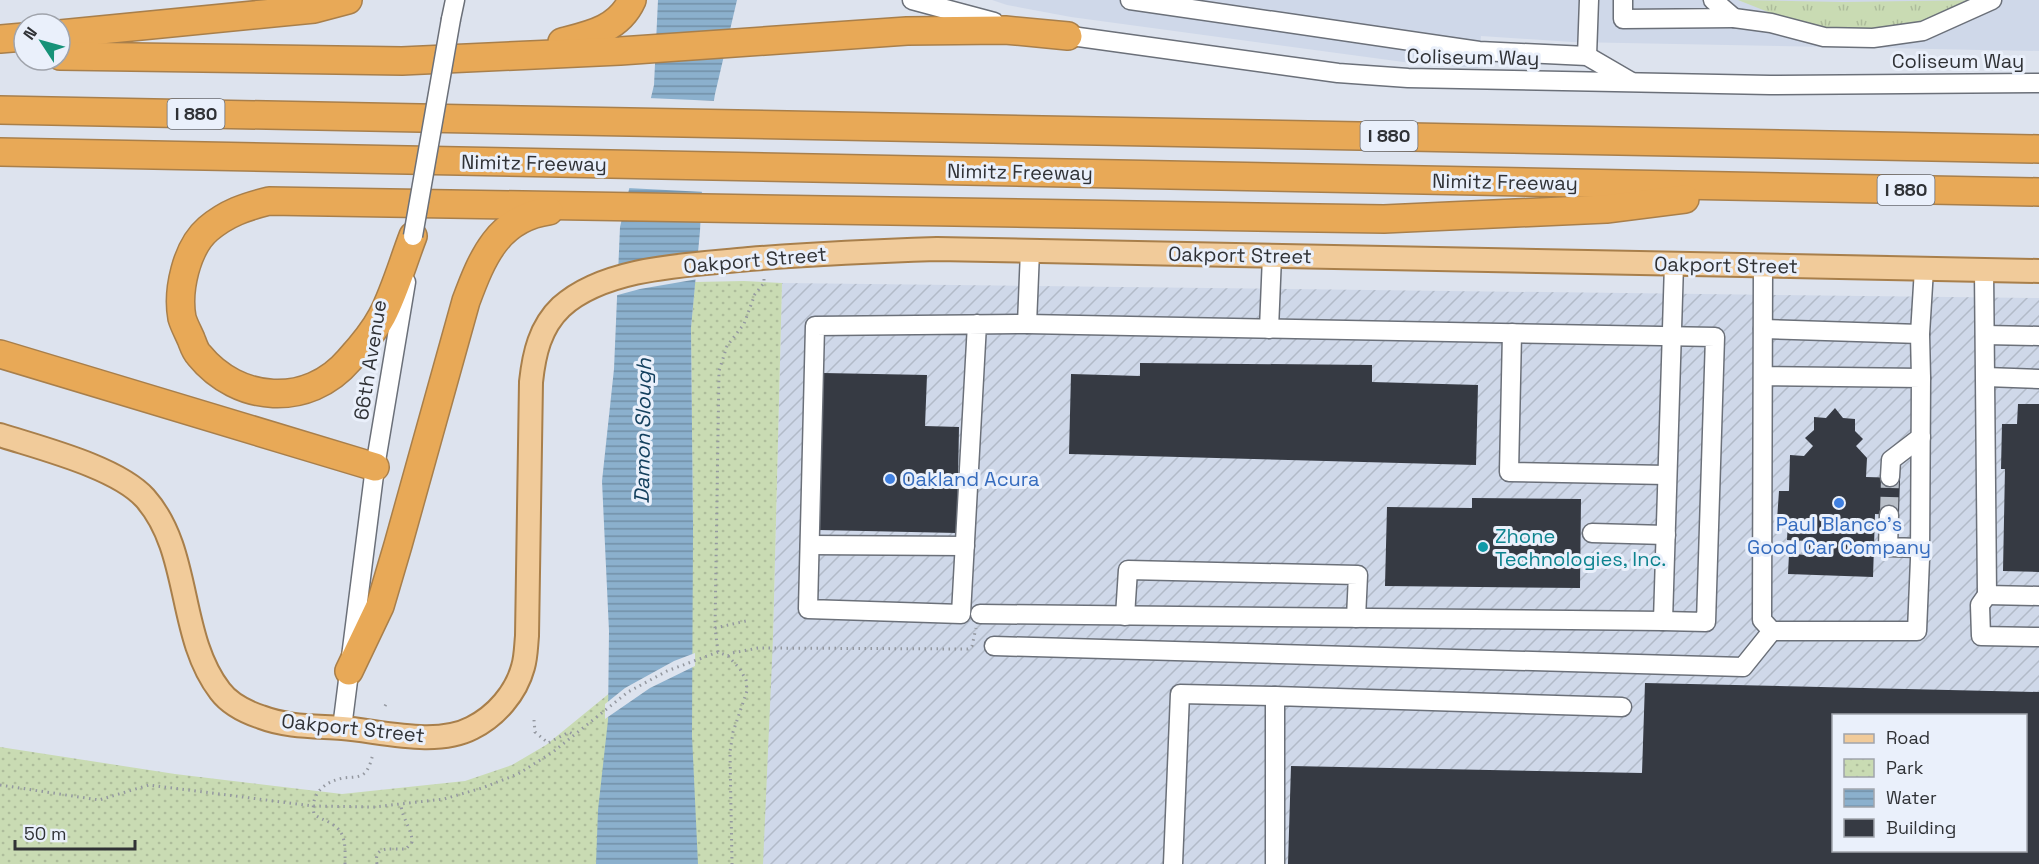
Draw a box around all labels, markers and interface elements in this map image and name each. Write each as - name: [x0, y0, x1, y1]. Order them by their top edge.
- north arrow: [12, 12, 72, 72]
- text: N: [19, 23, 42, 44]
- street label: Coliseum Way: [1406, 43, 1540, 71]
- street label: Coliseum Way: [1892, 48, 2024, 74]
- road number: I 880: [168, 99, 224, 129]
- road number: I 880: [1360, 121, 1418, 151]
- street label: Nimitz Freeway: [461, 149, 607, 177]
- street label: Nimitz Freeway: [947, 158, 1093, 186]
- street label: Nimitz Freeway: [1432, 168, 1578, 196]
- road number: I 880: [1878, 175, 1934, 205]
- street label: Oakport Street: [682, 241, 828, 279]
- street label: Oakport Street: [1168, 241, 1312, 269]
- street label: Oakport Street: [1654, 251, 1798, 279]
- street label: 66th Avenue: [348, 298, 392, 422]
- water label: Damon Slough: [628, 357, 657, 504]
- place label: Oakland Acura: [902, 466, 1040, 492]
- marker: Oakland Acura: [883, 472, 897, 486]
- marker: Paul Blanco's Good Car Company: [1832, 496, 1846, 510]
- place label: Paul Blanco's Good Car Company: [1747, 511, 1931, 560]
- place label: Zhone Technologies, Inc.: [1495, 523, 1666, 572]
- marker: Zhone Technologies, Inc.: [1476, 540, 1490, 554]
- street label: Oakport Street: [280, 708, 426, 748]
- legend: [1832, 714, 2027, 852]
- text: Road: [1886, 726, 1930, 749]
- text: Park: [1886, 756, 1924, 779]
- text: Water: [1886, 786, 1937, 809]
- scale bar: [15, 813, 135, 851]
- text: Building: [1886, 816, 1956, 839]
- text: 50 m: [24, 822, 66, 845]

